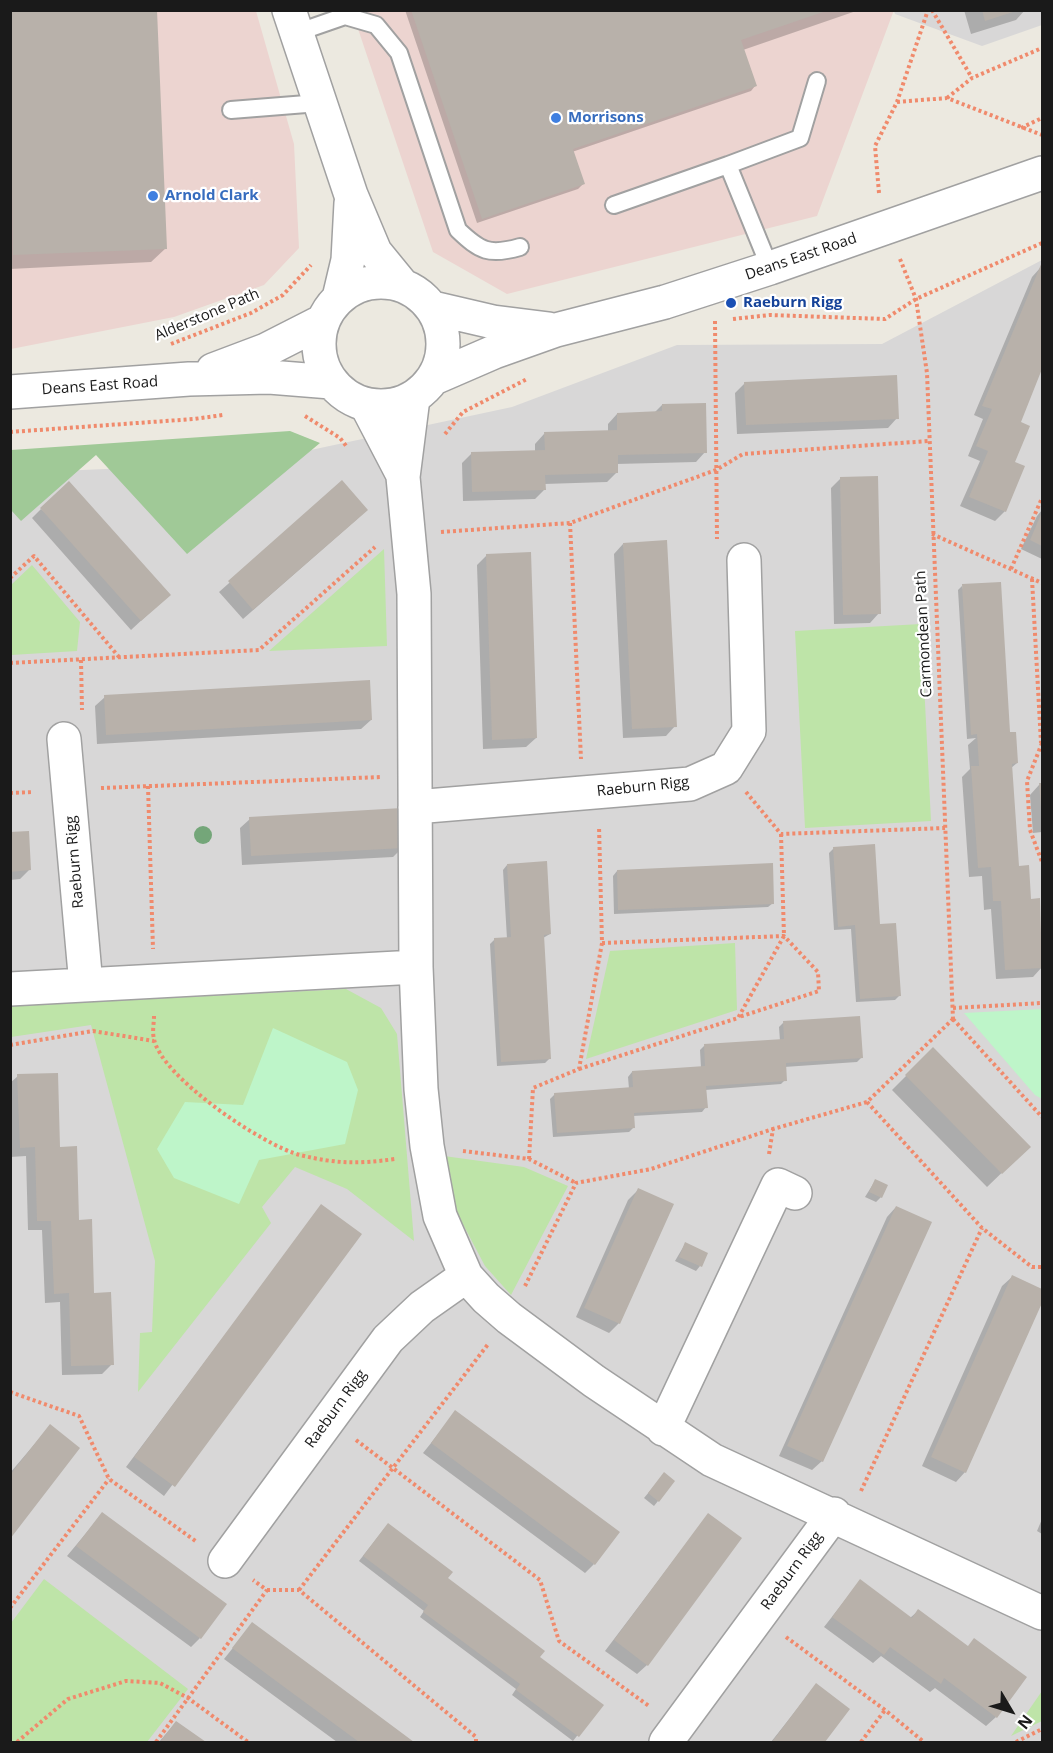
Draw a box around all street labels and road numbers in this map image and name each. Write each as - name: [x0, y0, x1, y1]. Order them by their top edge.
- street label: Deans East Road: [743, 229, 859, 285]
- street label: Alderstone Path: [152, 285, 262, 345]
- street label: Deans East Road: [41, 373, 159, 399]
- street label: Carmondean Path: [912, 570, 936, 698]
- street label: Raeburn Rigg: [596, 773, 690, 801]
- street label: Raeburn Rigg: [62, 815, 88, 909]
- street label: Raeburn Rigg: [301, 1366, 371, 1452]
- street label: Raeburn Rigg: [757, 1528, 827, 1614]

